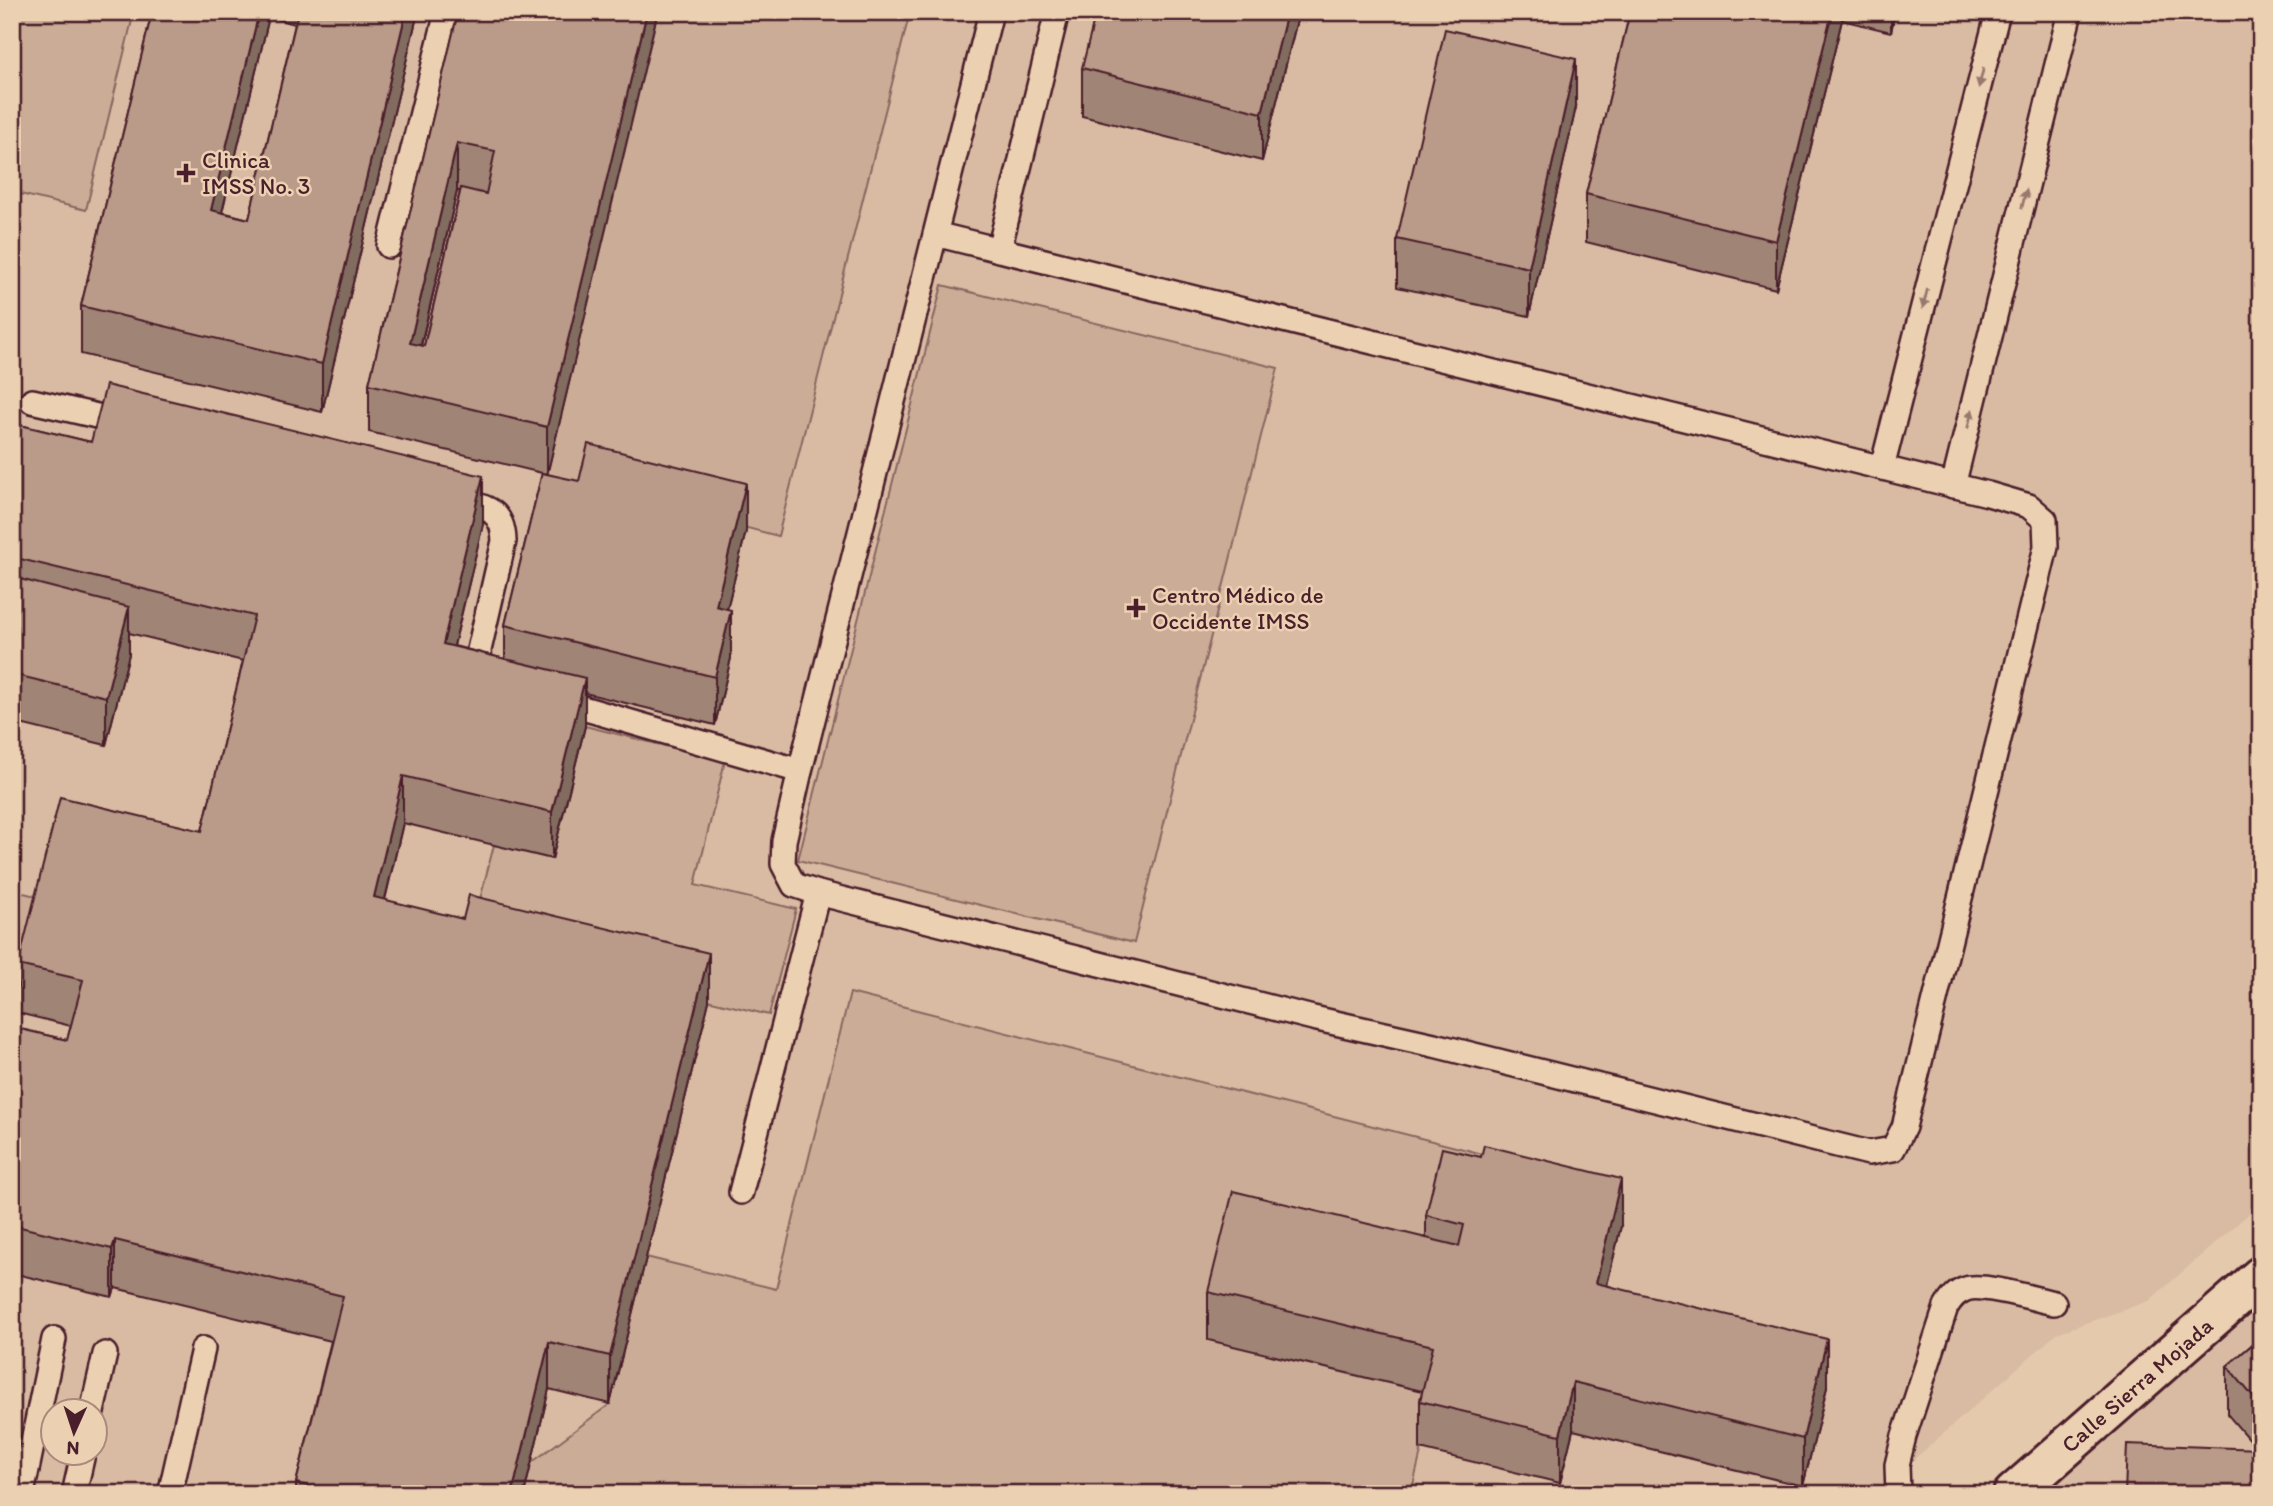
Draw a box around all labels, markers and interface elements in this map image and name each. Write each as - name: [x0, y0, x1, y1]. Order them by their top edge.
- one-way arrow: [1975, 68, 1986, 90]
- place label: Clinica IMSS No. 3: [202, 146, 310, 200]
- marker: Clinica IMSS No. 3: [176, 163, 196, 183]
- one-way arrow: [2019, 187, 2030, 209]
- one-way arrow: [1919, 288, 1930, 310]
- one-way arrow: [1965, 408, 1976, 430]
- place label: Centro Médico de Occidente IMSS: [1152, 581, 1324, 635]
- marker: Centro Médico de Occidente IMSS: [1126, 598, 1146, 618]
- street label: Calle Sierra Mojada: [2055, 1312, 2219, 1458]
- north arrow: [38, 1398, 108, 1468]
- text: N: [66, 1437, 80, 1460]

